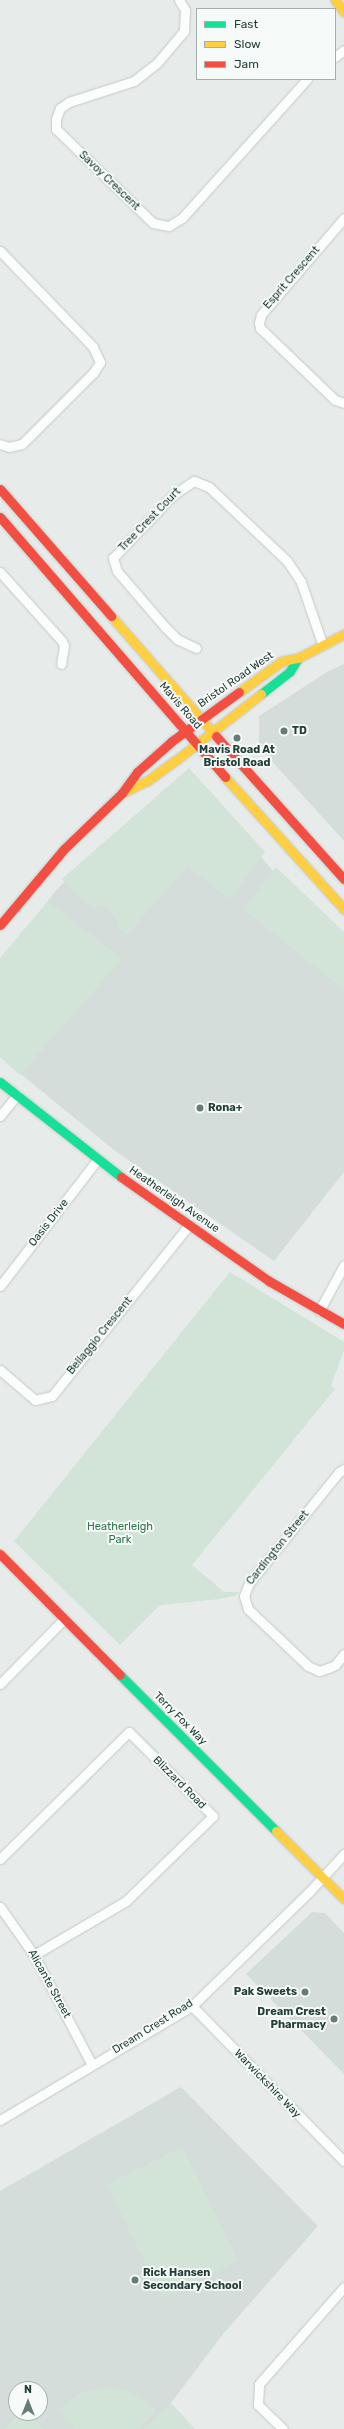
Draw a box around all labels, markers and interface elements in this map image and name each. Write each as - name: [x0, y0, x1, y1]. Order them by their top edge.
- legend: [196, 8, 336, 80]
- text: Fast: [234, 17, 258, 31]
- text: Slow: [234, 37, 261, 51]
- text: Jam: [234, 57, 259, 71]
- street label: Savoy Crescent: [76, 149, 142, 213]
- street label: Esprit Crescent: [261, 244, 323, 312]
- street label: Tree Crest Court: [116, 485, 184, 555]
- street label: Bristol Road West: [196, 649, 276, 711]
- street label: Mavis Road: [156, 680, 204, 732]
- place label: TD: [292, 724, 307, 738]
- marker: TD: [279, 726, 289, 736]
- marker: Mavis Road At Bristol Road: [232, 733, 242, 743]
- place label: Mavis Road At Bristol Road: [199, 744, 275, 770]
- place label: Rona+: [208, 1101, 242, 1115]
- marker: Rona+: [195, 1103, 205, 1113]
- street label: Heatherleigh Avenue: [126, 1164, 222, 1236]
- street label: Oasis Drive: [26, 1197, 72, 1249]
- street label: Bellaggio Crescent: [65, 1295, 135, 1377]
- street label: Cardington Street: [244, 1508, 312, 1588]
- park label: Heatherleigh Park: [87, 1521, 153, 1547]
- street label: Terry Fox Way: [150, 1689, 210, 1749]
- street label: Blizzard Road: [150, 1754, 208, 1812]
- street label: Alicante Street: [25, 1947, 73, 2021]
- place label: Pak Sweets: [234, 1985, 297, 1999]
- marker: Pak Sweets: [300, 1987, 310, 1997]
- street label: Dream Crest Road: [110, 1997, 196, 2057]
- place label: Dream Crest Pharmacy: [257, 2006, 326, 2032]
- marker: Dream Crest Pharmacy: [329, 2014, 339, 2024]
- street label: Warwickshire Way: [231, 2047, 303, 2121]
- place label: Rick Hansen Secondary School: [143, 2267, 242, 2293]
- marker: Rick Hansen Secondary School: [130, 2275, 140, 2285]
- north arrow: [8, 2381, 48, 2421]
- text: N: [24, 2383, 32, 2396]

